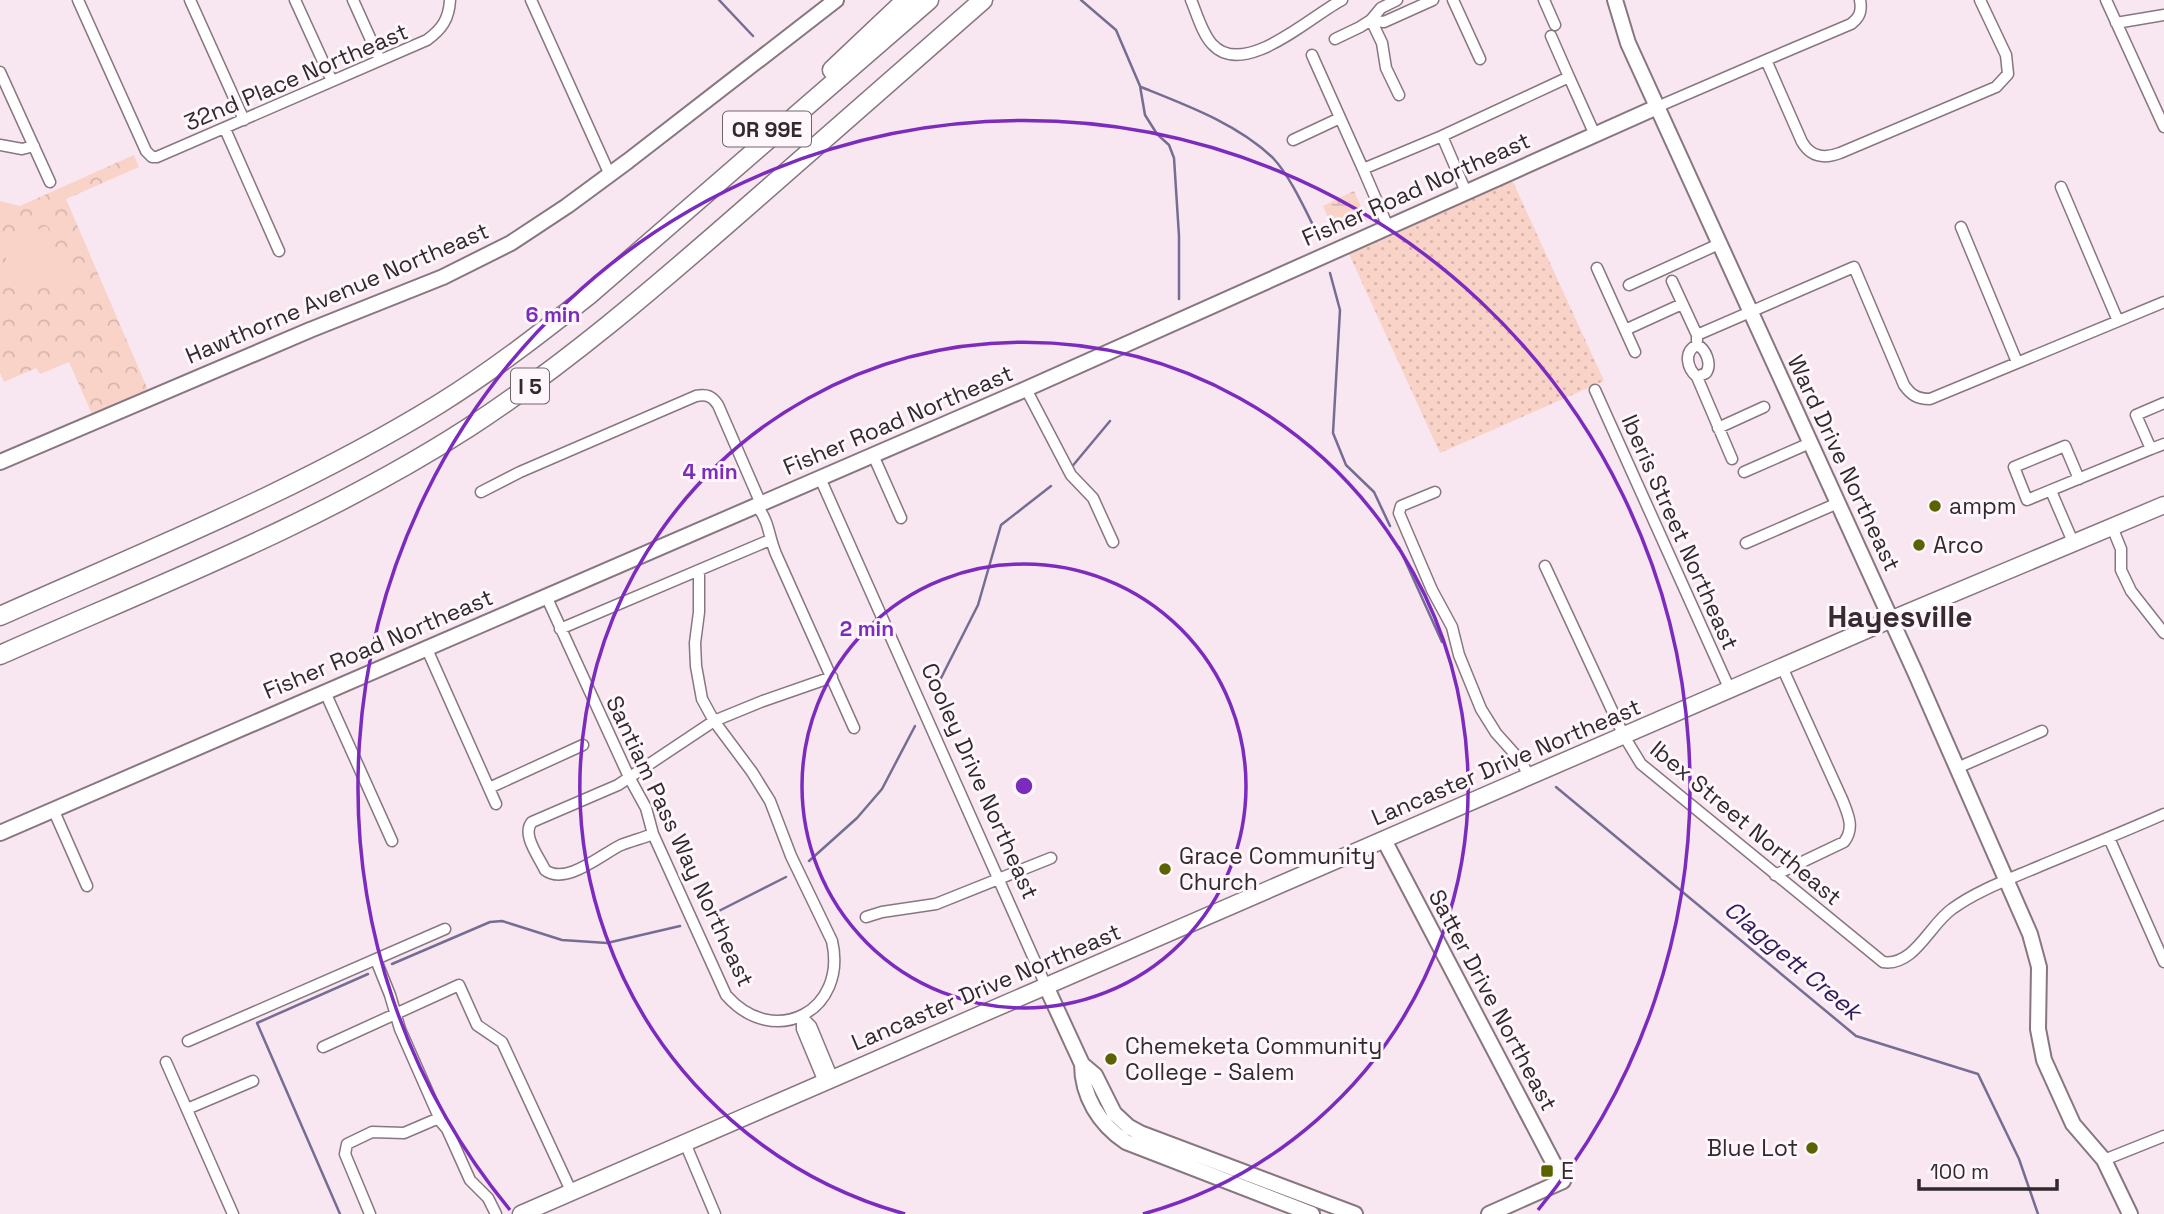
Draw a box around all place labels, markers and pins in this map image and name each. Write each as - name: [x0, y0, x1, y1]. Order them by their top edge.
- place label: ampm: [1949, 491, 2017, 521]
- marker: ampm: [1927, 498, 1943, 514]
- place label: Arco: [1933, 530, 1984, 560]
- marker: Arco: [1911, 537, 1927, 553]
- centre of rings: [1012, 774, 1036, 798]
- place label: Grace Community Church: [1179, 841, 1375, 897]
- marker: Grace Community Church: [1157, 861, 1173, 877]
- place label: Chemeketa Community College - Salem: [1125, 1031, 1382, 1087]
- marker: Chemeketa Community College - Salem: [1103, 1051, 1119, 1067]
- place label: Blue Lot: [1707, 1133, 1798, 1163]
- marker: Blue Lot: [1804, 1140, 1820, 1156]
- place label: E: [1561, 1156, 1574, 1186]
- marker: E: [1539, 1163, 1555, 1179]

